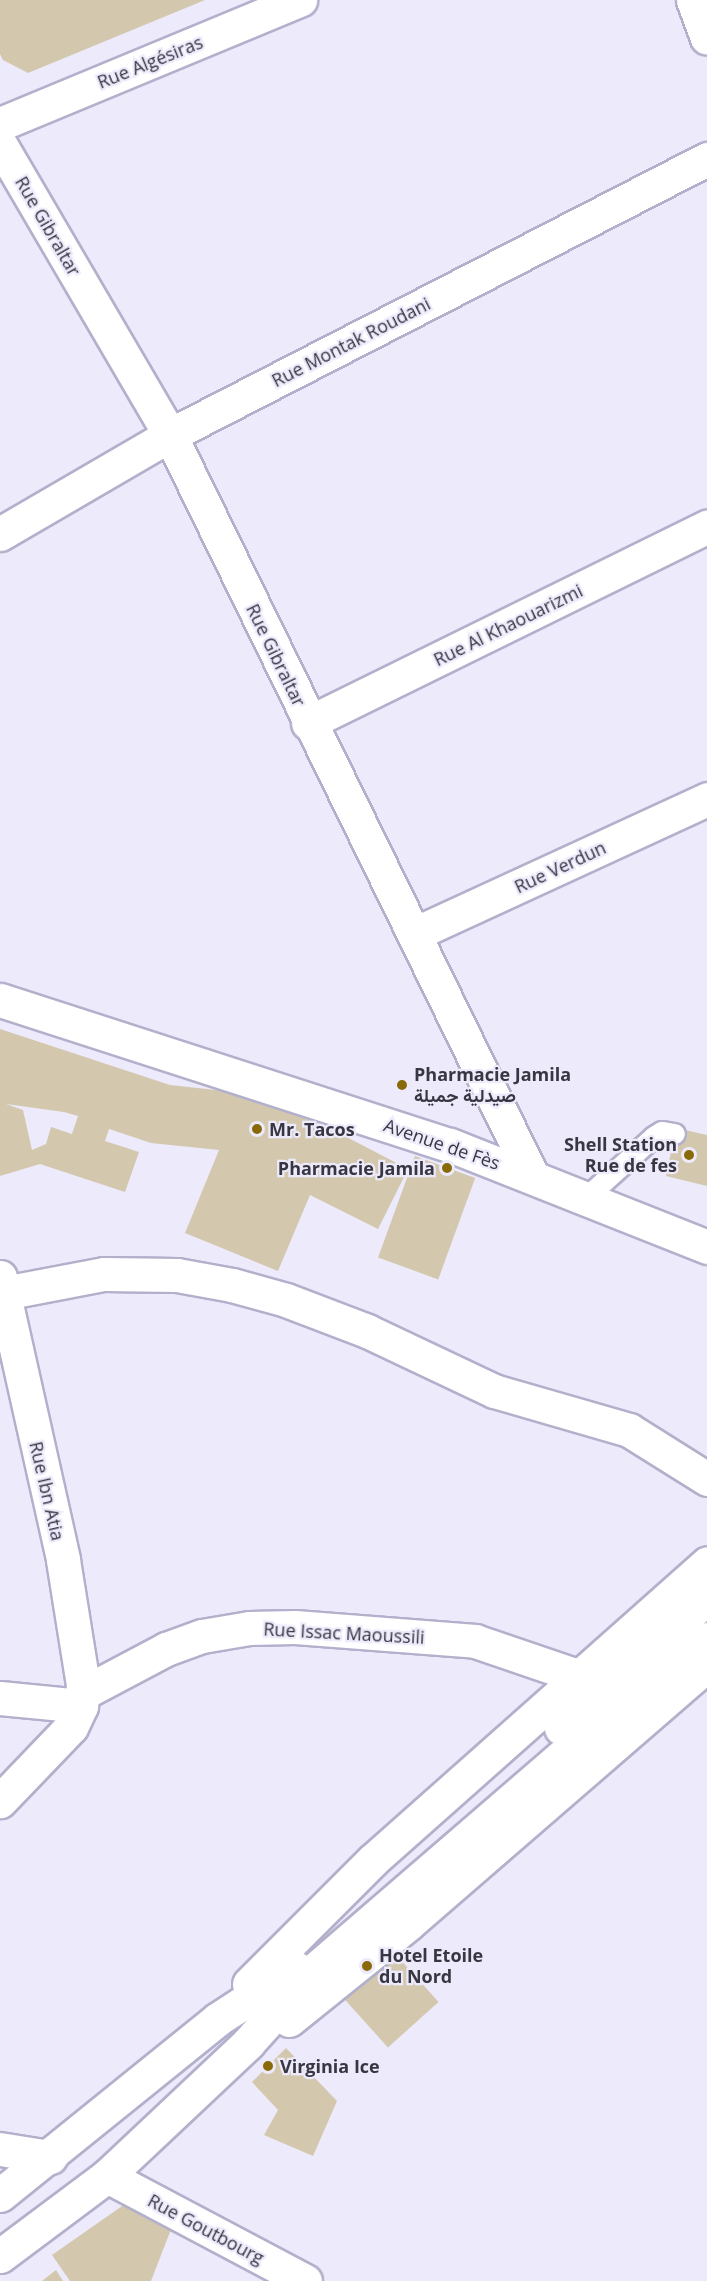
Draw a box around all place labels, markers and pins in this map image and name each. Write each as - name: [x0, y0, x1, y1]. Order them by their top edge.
- place label: Pharmacie Jamila صيدلية جميلة: [414, 1064, 571, 1106]
- marker: Pharmacie Jamila صيدلية جميلة: [395, 1078, 409, 1092]
- place label: Mr. Tacos: [269, 1118, 355, 1140]
- marker: Mr. Tacos: [250, 1122, 264, 1136]
- place label: Shell Station Rue de fes: [564, 1134, 677, 1176]
- marker: Shell Station Rue de fes: [682, 1148, 696, 1162]
- place label: Pharmacie Jamila: [278, 1157, 435, 1179]
- marker: Pharmacie Jamila: [440, 1161, 454, 1175]
- place label: Hotel Etoile du Nord: [379, 1945, 483, 1988]
- marker: Hotel Etoile du Nord: [360, 1959, 374, 1973]
- place label: Virginia Ice: [280, 2055, 380, 2077]
- marker: Virginia Ice: [261, 2059, 275, 2073]

